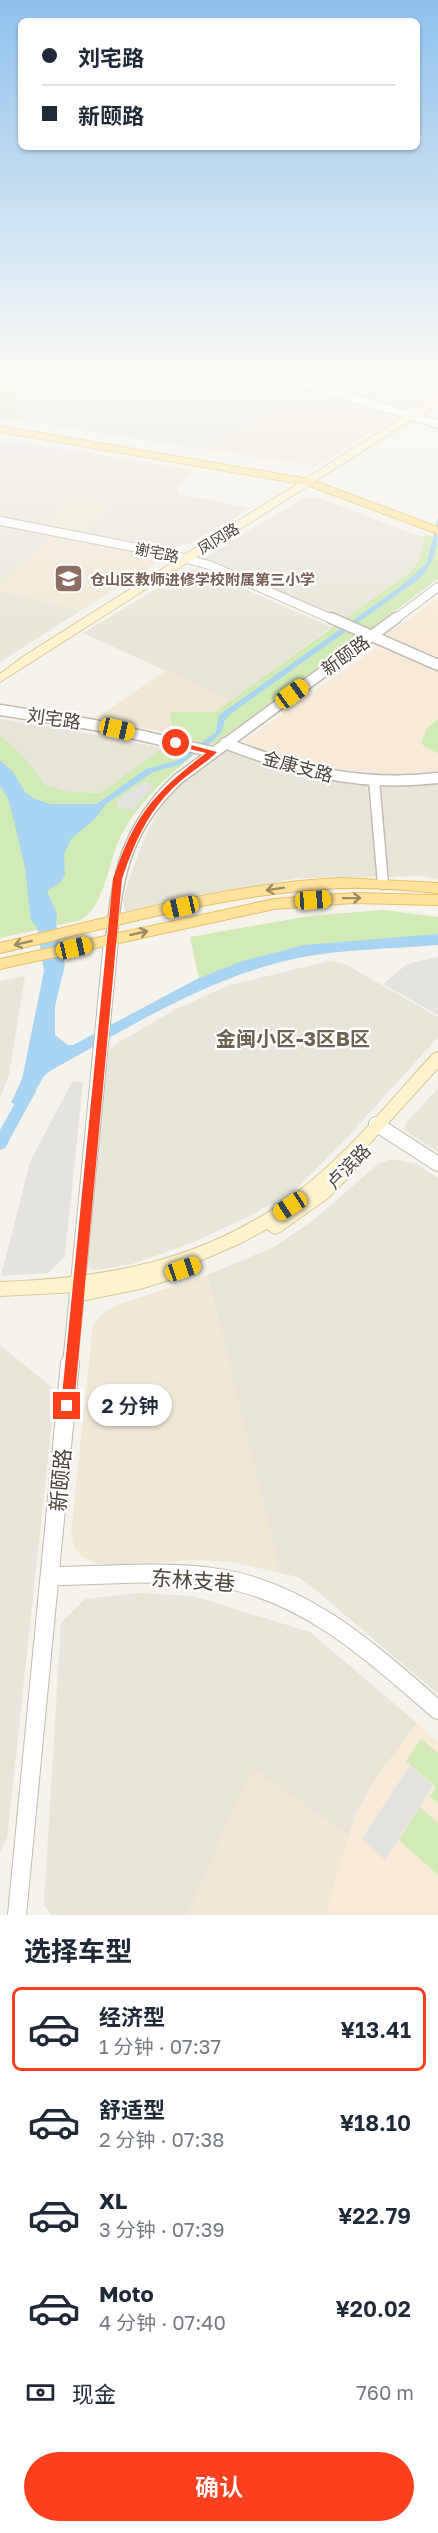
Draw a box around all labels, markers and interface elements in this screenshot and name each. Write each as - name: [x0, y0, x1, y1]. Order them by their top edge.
- text: 刘宅路: [78, 44, 144, 71]
- text: 新颐路: [78, 102, 144, 129]
- street label: 凤冈路: [194, 519, 242, 557]
- street label: 谢宅路: [133, 539, 181, 565]
- school or university icon: 仓山区教师进修学校附属第三小学: [53, 563, 85, 595]
- place label: 仓山区教师进修学校附属第三小学: [90, 570, 315, 588]
- street label: 新颐路: [317, 630, 373, 680]
- car: [272, 676, 312, 712]
- street label: 刘宅路: [26, 703, 82, 733]
- car: [97, 716, 137, 742]
- route start: [162, 729, 189, 756]
- street label: 金康支路: [260, 746, 336, 786]
- one-way arrow: [266, 884, 285, 895]
- car: [294, 890, 332, 910]
- one-way arrow: [341, 892, 361, 904]
- car: [161, 894, 201, 920]
- one-way arrow: [129, 926, 148, 938]
- car: [54, 935, 94, 961]
- one-way arrow: [14, 938, 33, 950]
- district label: 金闽小区-3区B区: [216, 1026, 370, 1050]
- street label: 卢滨路: [321, 1139, 375, 1193]
- car: [270, 1189, 310, 1223]
- car: [163, 1255, 203, 1283]
- callout: 2 分钟: [88, 1385, 172, 1427]
- route end: [53, 1392, 80, 1419]
- text: 2 分钟: [102, 1393, 158, 1417]
- street label: 新颐路: [44, 1447, 76, 1513]
- street label: 东林支巷: [150, 1564, 236, 1596]
- text: 选择车型: [24, 1935, 132, 1967]
- icon: car: [27, 2002, 81, 2056]
- text: 经济型: [99, 2003, 165, 2030]
- text: ¥13.41: [341, 2016, 411, 2043]
- text: 1 分钟 · 07:37: [99, 2034, 221, 2058]
- icon: car: [27, 2095, 81, 2149]
- text: 舒适型: [99, 2096, 165, 2123]
- text: ¥18.10: [340, 2109, 411, 2136]
- text: 2 分钟 · 07:38: [99, 2127, 225, 2151]
- text: XL: [99, 2187, 127, 2214]
- icon: car: [27, 2188, 81, 2242]
- text: ¥22.79: [338, 2202, 411, 2229]
- text: 3 分钟 · 07:39: [99, 2217, 225, 2241]
- text: Moto: [99, 2280, 154, 2307]
- icon: car: [27, 2281, 81, 2335]
- text: ¥20.02: [335, 2295, 411, 2322]
- text: 4 分钟 · 07:40: [99, 2310, 226, 2334]
- icon: cash: [24, 2376, 57, 2409]
- text: 现金: [72, 2380, 116, 2407]
- text: 760 m: [356, 2380, 414, 2404]
- button: 确认: [24, 2452, 414, 2521]

